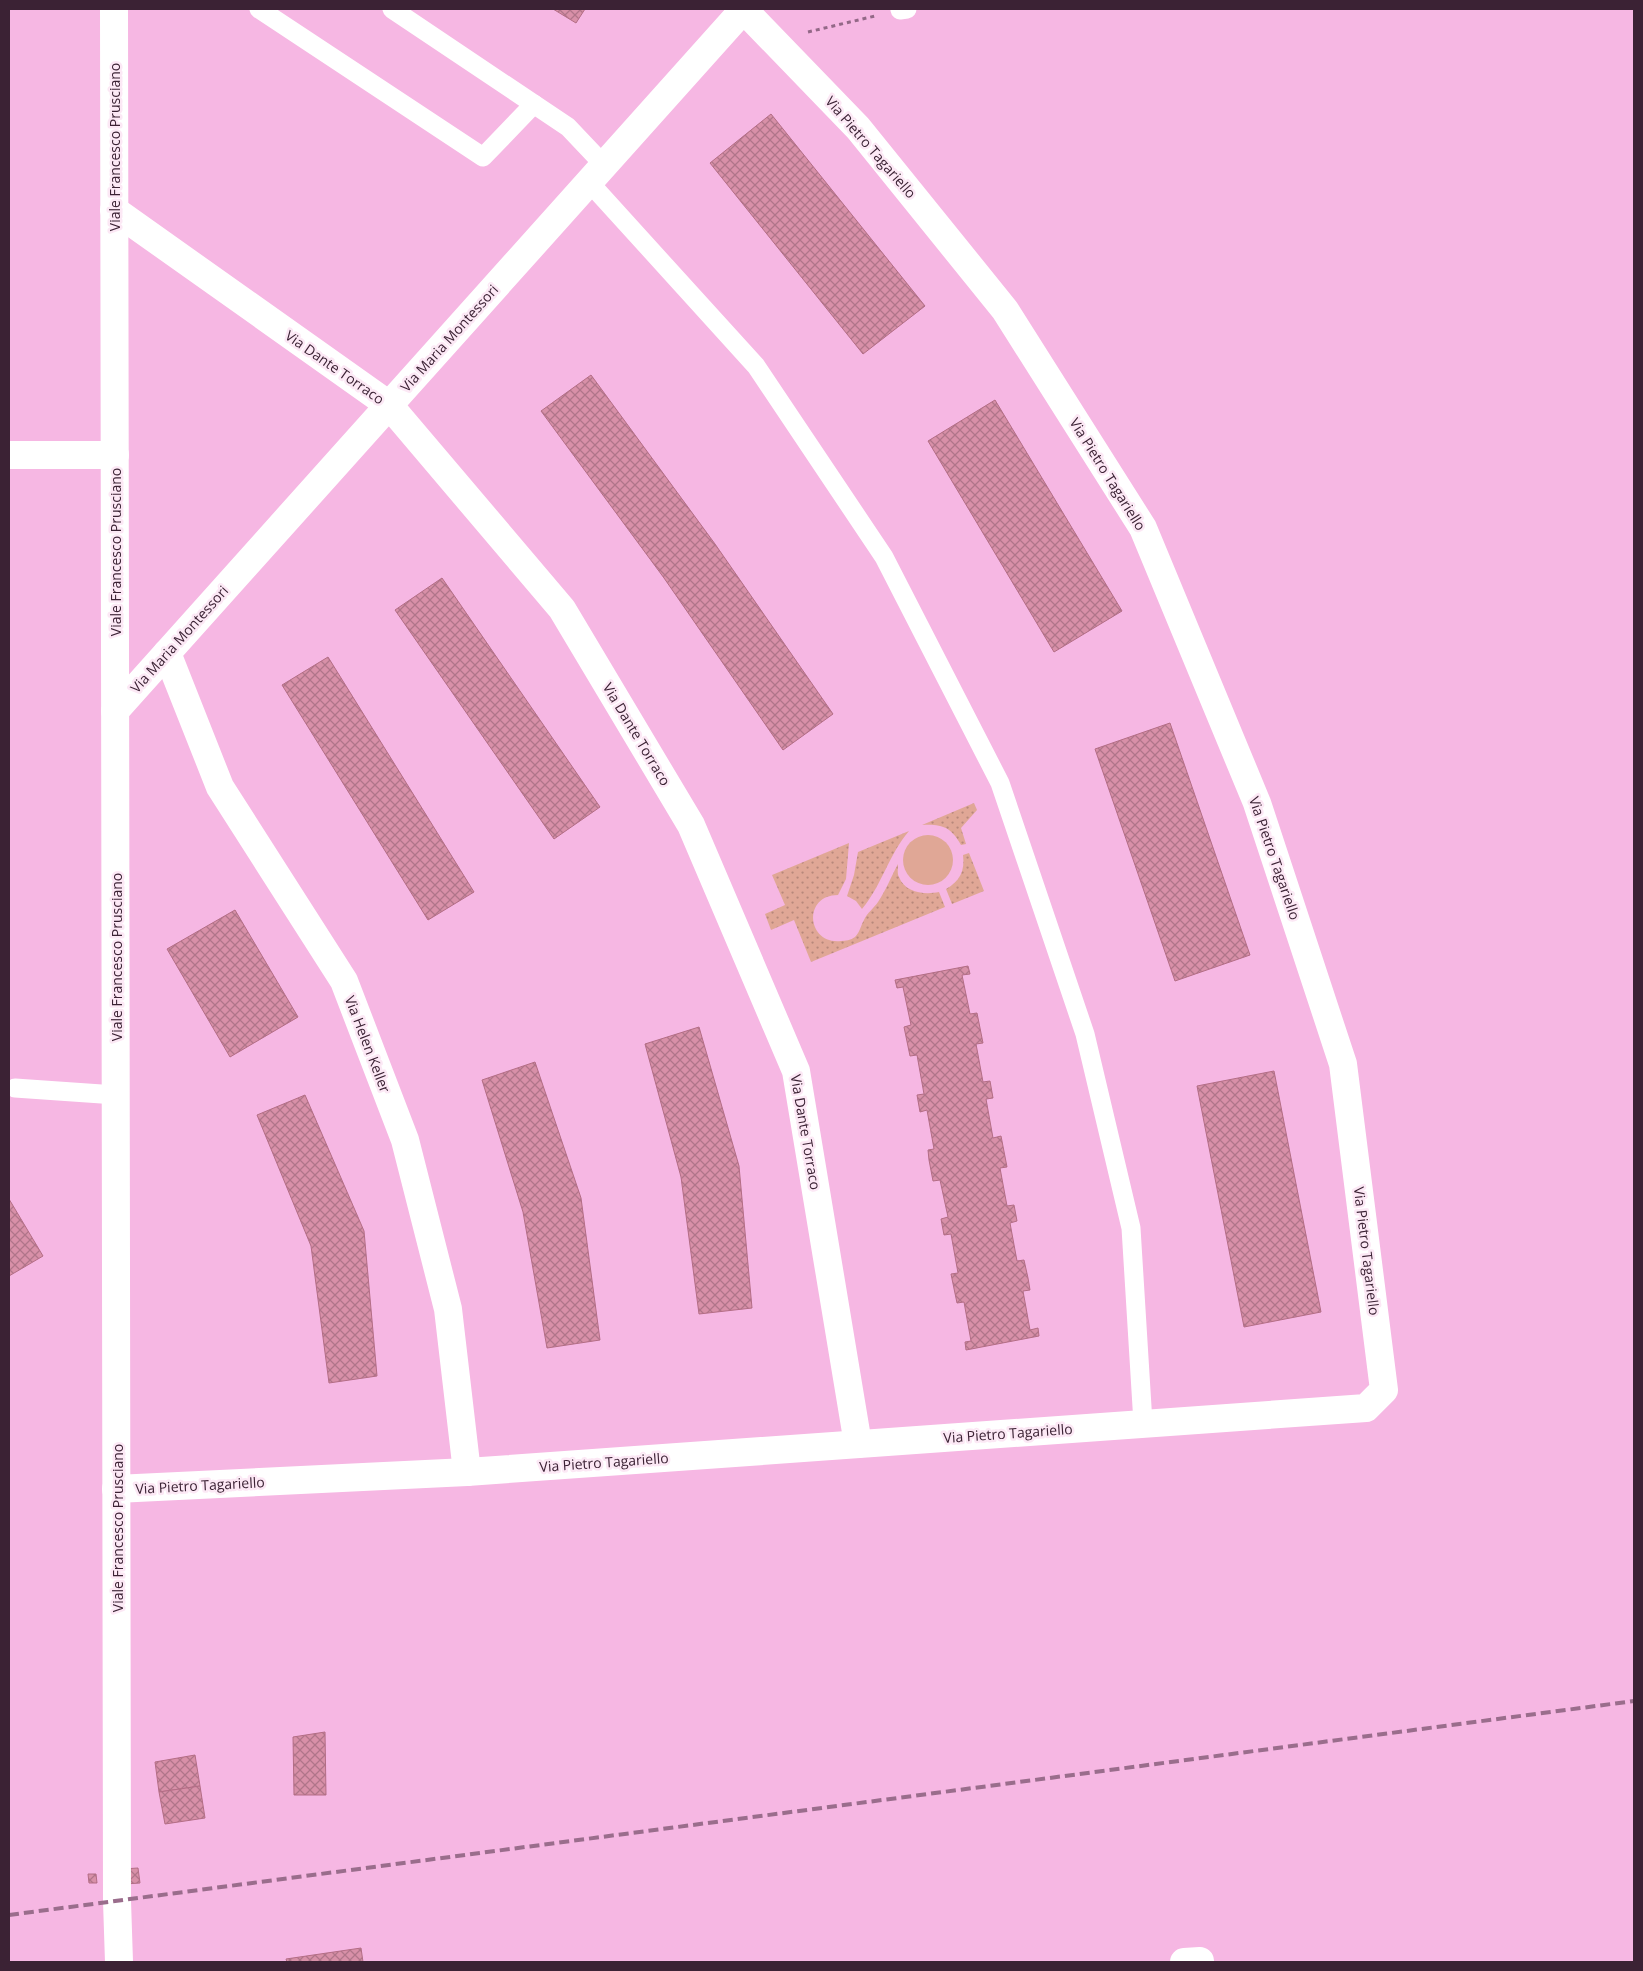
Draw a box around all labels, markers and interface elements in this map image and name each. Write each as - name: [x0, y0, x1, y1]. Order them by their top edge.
- street label: Viale Francesco Prusciano: [105, 63, 124, 231]
- street label: Via Pietro Tagariello: [821, 92, 921, 202]
- street label: Via Maria Montessori: [396, 280, 502, 396]
- street label: Via Dante Torraco: [282, 326, 388, 408]
- street label: Via Pietro Tagariello: [1066, 414, 1150, 534]
- street label: Viale Francesco Prusciano: [106, 468, 125, 636]
- street label: Via Maria Montessori: [126, 581, 232, 697]
- street label: Via Dante Torraco: [599, 679, 675, 789]
- street label: Via Pietro Tagariello: [1245, 794, 1305, 922]
- street label: Viale Francesco Prusciano: [107, 873, 126, 1041]
- street label: Via Helen Keller: [341, 993, 395, 1095]
- street label: Via Dante Torraco: [787, 1073, 825, 1191]
- street label: Via Pietro Tagariello: [1350, 1186, 1384, 1316]
- street label: Via Pietro Tagariello: [943, 1419, 1073, 1447]
- street label: Viale Francesco Prusciano: [108, 1444, 127, 1612]
- street label: Via Pietro Tagariello: [539, 1448, 669, 1476]
- street label: Via Pietro Tagariello: [135, 1472, 265, 1498]

